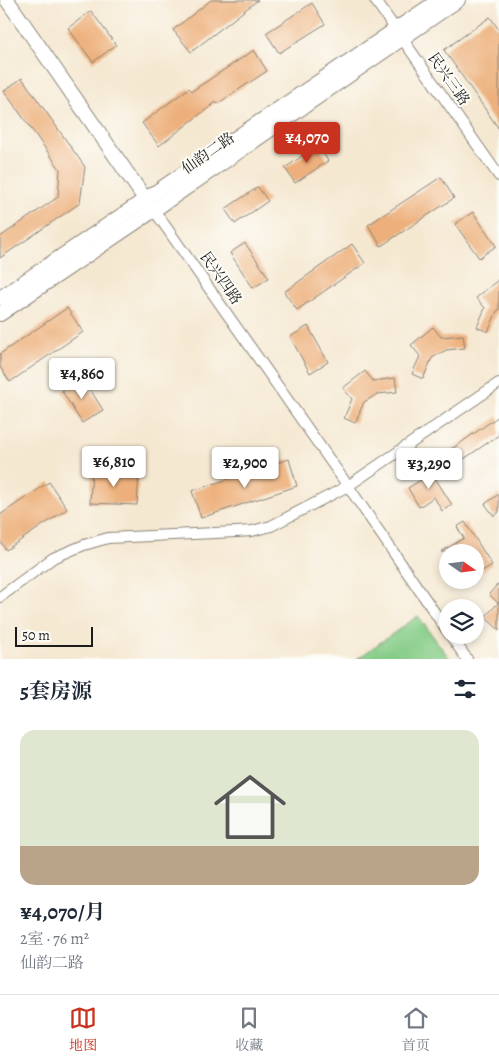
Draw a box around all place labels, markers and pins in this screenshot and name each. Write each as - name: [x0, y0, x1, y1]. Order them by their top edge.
- pin: ¥4,070: [266, 121, 348, 164]
- pin: ¥4,860: [41, 358, 123, 400]
- pin: ¥6,810: [73, 446, 155, 488]
- pin: ¥2,900: [204, 446, 286, 489]
- pin: ¥3,290: [388, 448, 470, 490]

